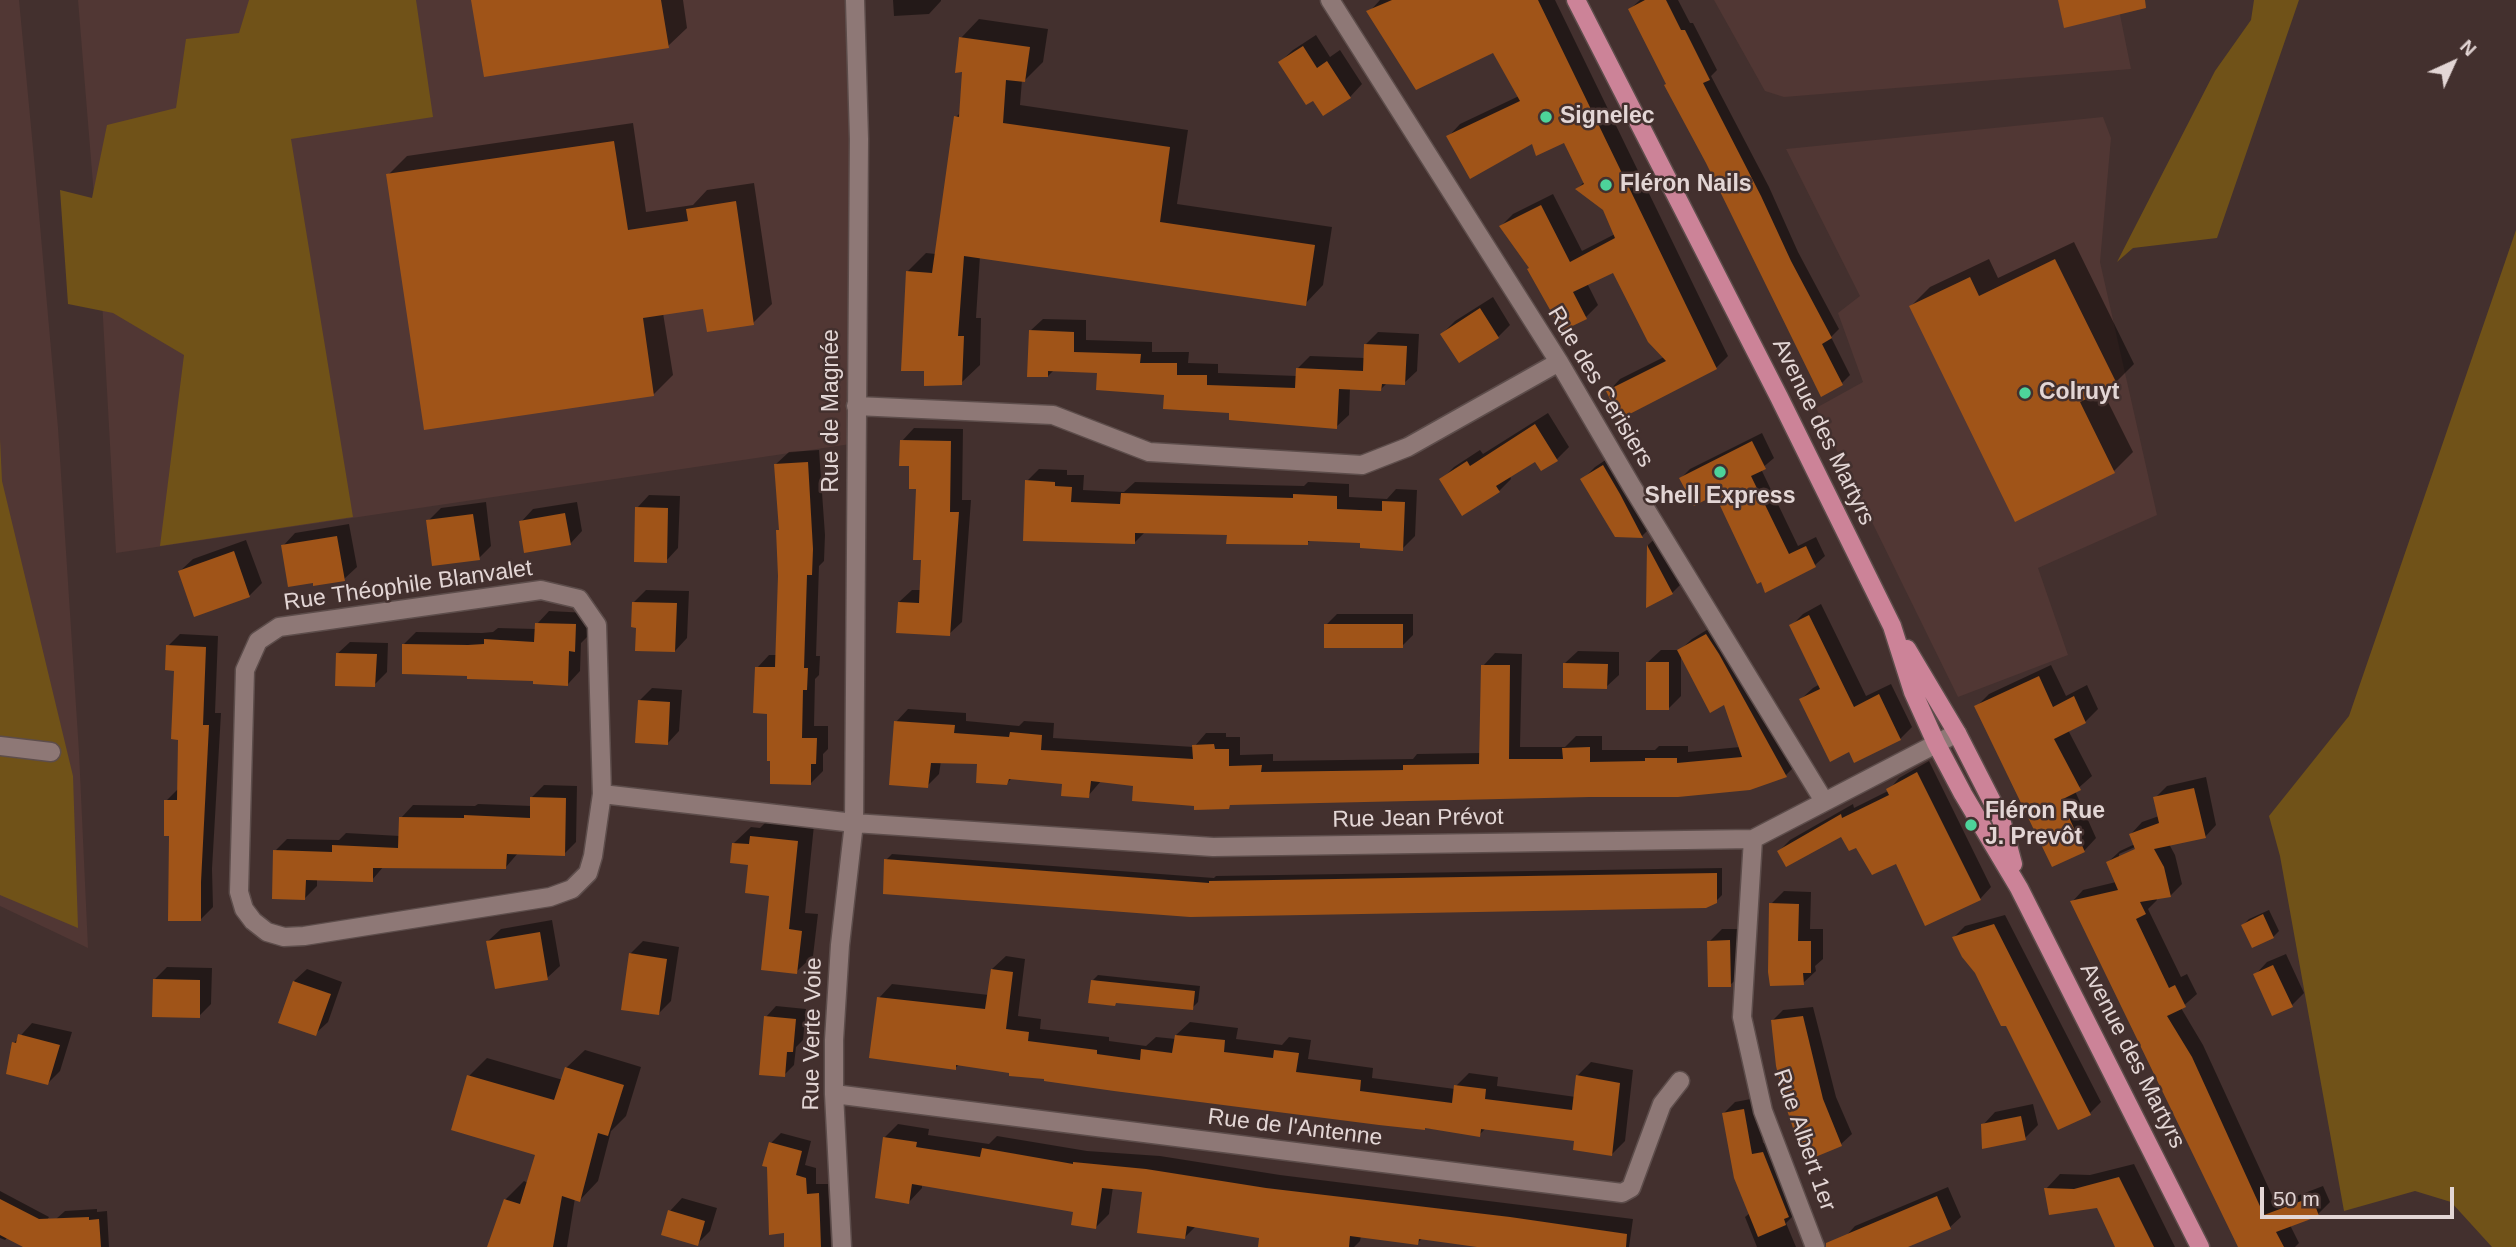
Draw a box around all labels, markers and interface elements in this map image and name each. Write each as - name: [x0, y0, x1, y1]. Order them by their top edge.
- north arrow: [2418, 28, 2488, 98]
- text: N: [2456, 36, 2480, 60]
- place label: Signelec: [1560, 103, 1655, 131]
- marker: Signelec: [1538, 109, 1554, 125]
- place label: Fléron Nails: [1620, 171, 1752, 199]
- marker: Fléron Nails: [1598, 177, 1614, 193]
- street label: Rue des Cerisiers: [1541, 302, 1659, 472]
- street label: Rue de Magnée: [818, 329, 846, 493]
- street label: Avenue des Martyrs: [1766, 334, 1880, 530]
- place label: Colruyt: [2039, 379, 2120, 407]
- marker: Colruyt: [2017, 385, 2033, 401]
- marker: Shell Express: [1712, 464, 1728, 480]
- place label: Shell Express: [1645, 483, 1795, 511]
- street label: Rue Théophile Blanvalet: [282, 555, 534, 617]
- place label: Fléron Rue J. Prevôt: [1985, 798, 2105, 852]
- street label: Rue Jean Prévot: [1332, 804, 1504, 834]
- marker: Fléron Rue J. Prevôt: [1963, 817, 1979, 833]
- street label: Rue Verte Voie: [798, 957, 828, 1111]
- street label: Avenue des Martyrs: [2073, 959, 2191, 1153]
- street label: Rue Albert 1er: [1767, 1065, 1841, 1215]
- street label: Rue de l'Antenne: [1206, 1104, 1384, 1152]
- scale bar: [2264, 1174, 2458, 1218]
- text: 50 m: [2273, 1187, 2320, 1210]

